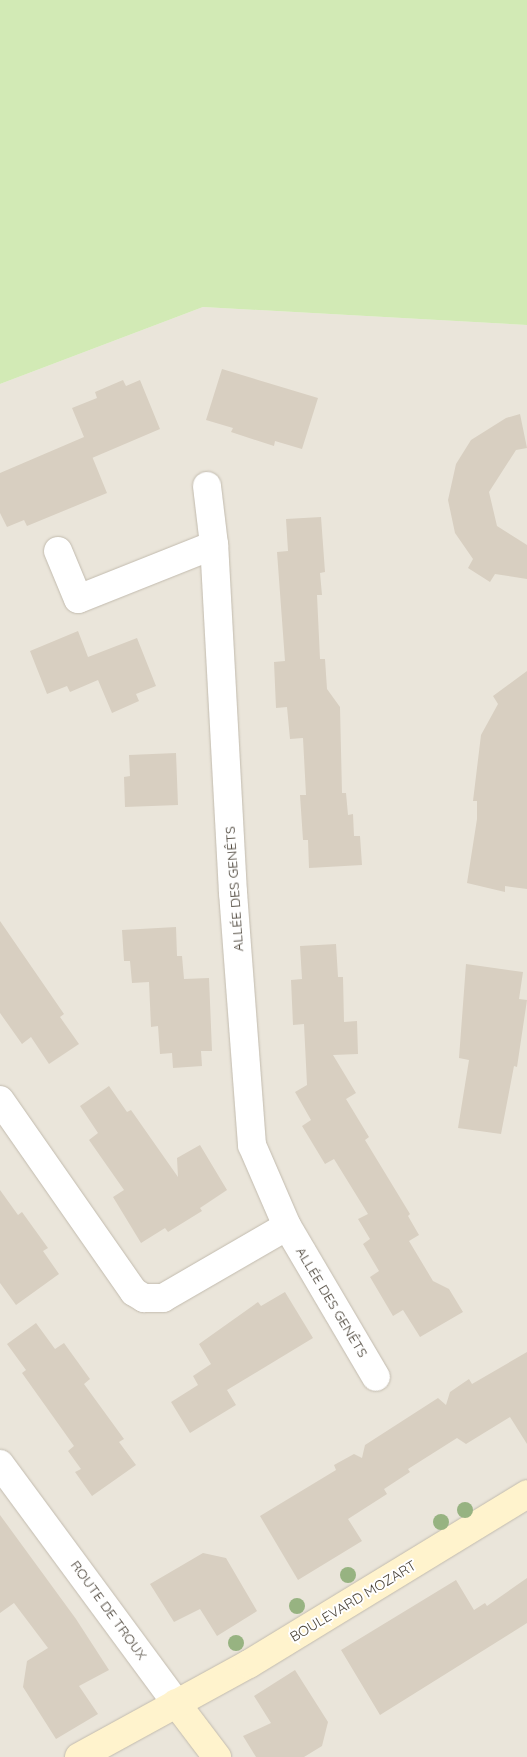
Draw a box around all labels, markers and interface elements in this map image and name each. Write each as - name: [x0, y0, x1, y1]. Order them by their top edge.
- street label: ALLÉE DES GENÊTS: [221, 826, 247, 952]
- street label: ALLÉE DES GENÊTS: [292, 1244, 372, 1360]
- street label: ROUTE DE TROUX: [67, 1557, 151, 1663]
- street label: BOULEVARD MOZART: [287, 1557, 419, 1645]

